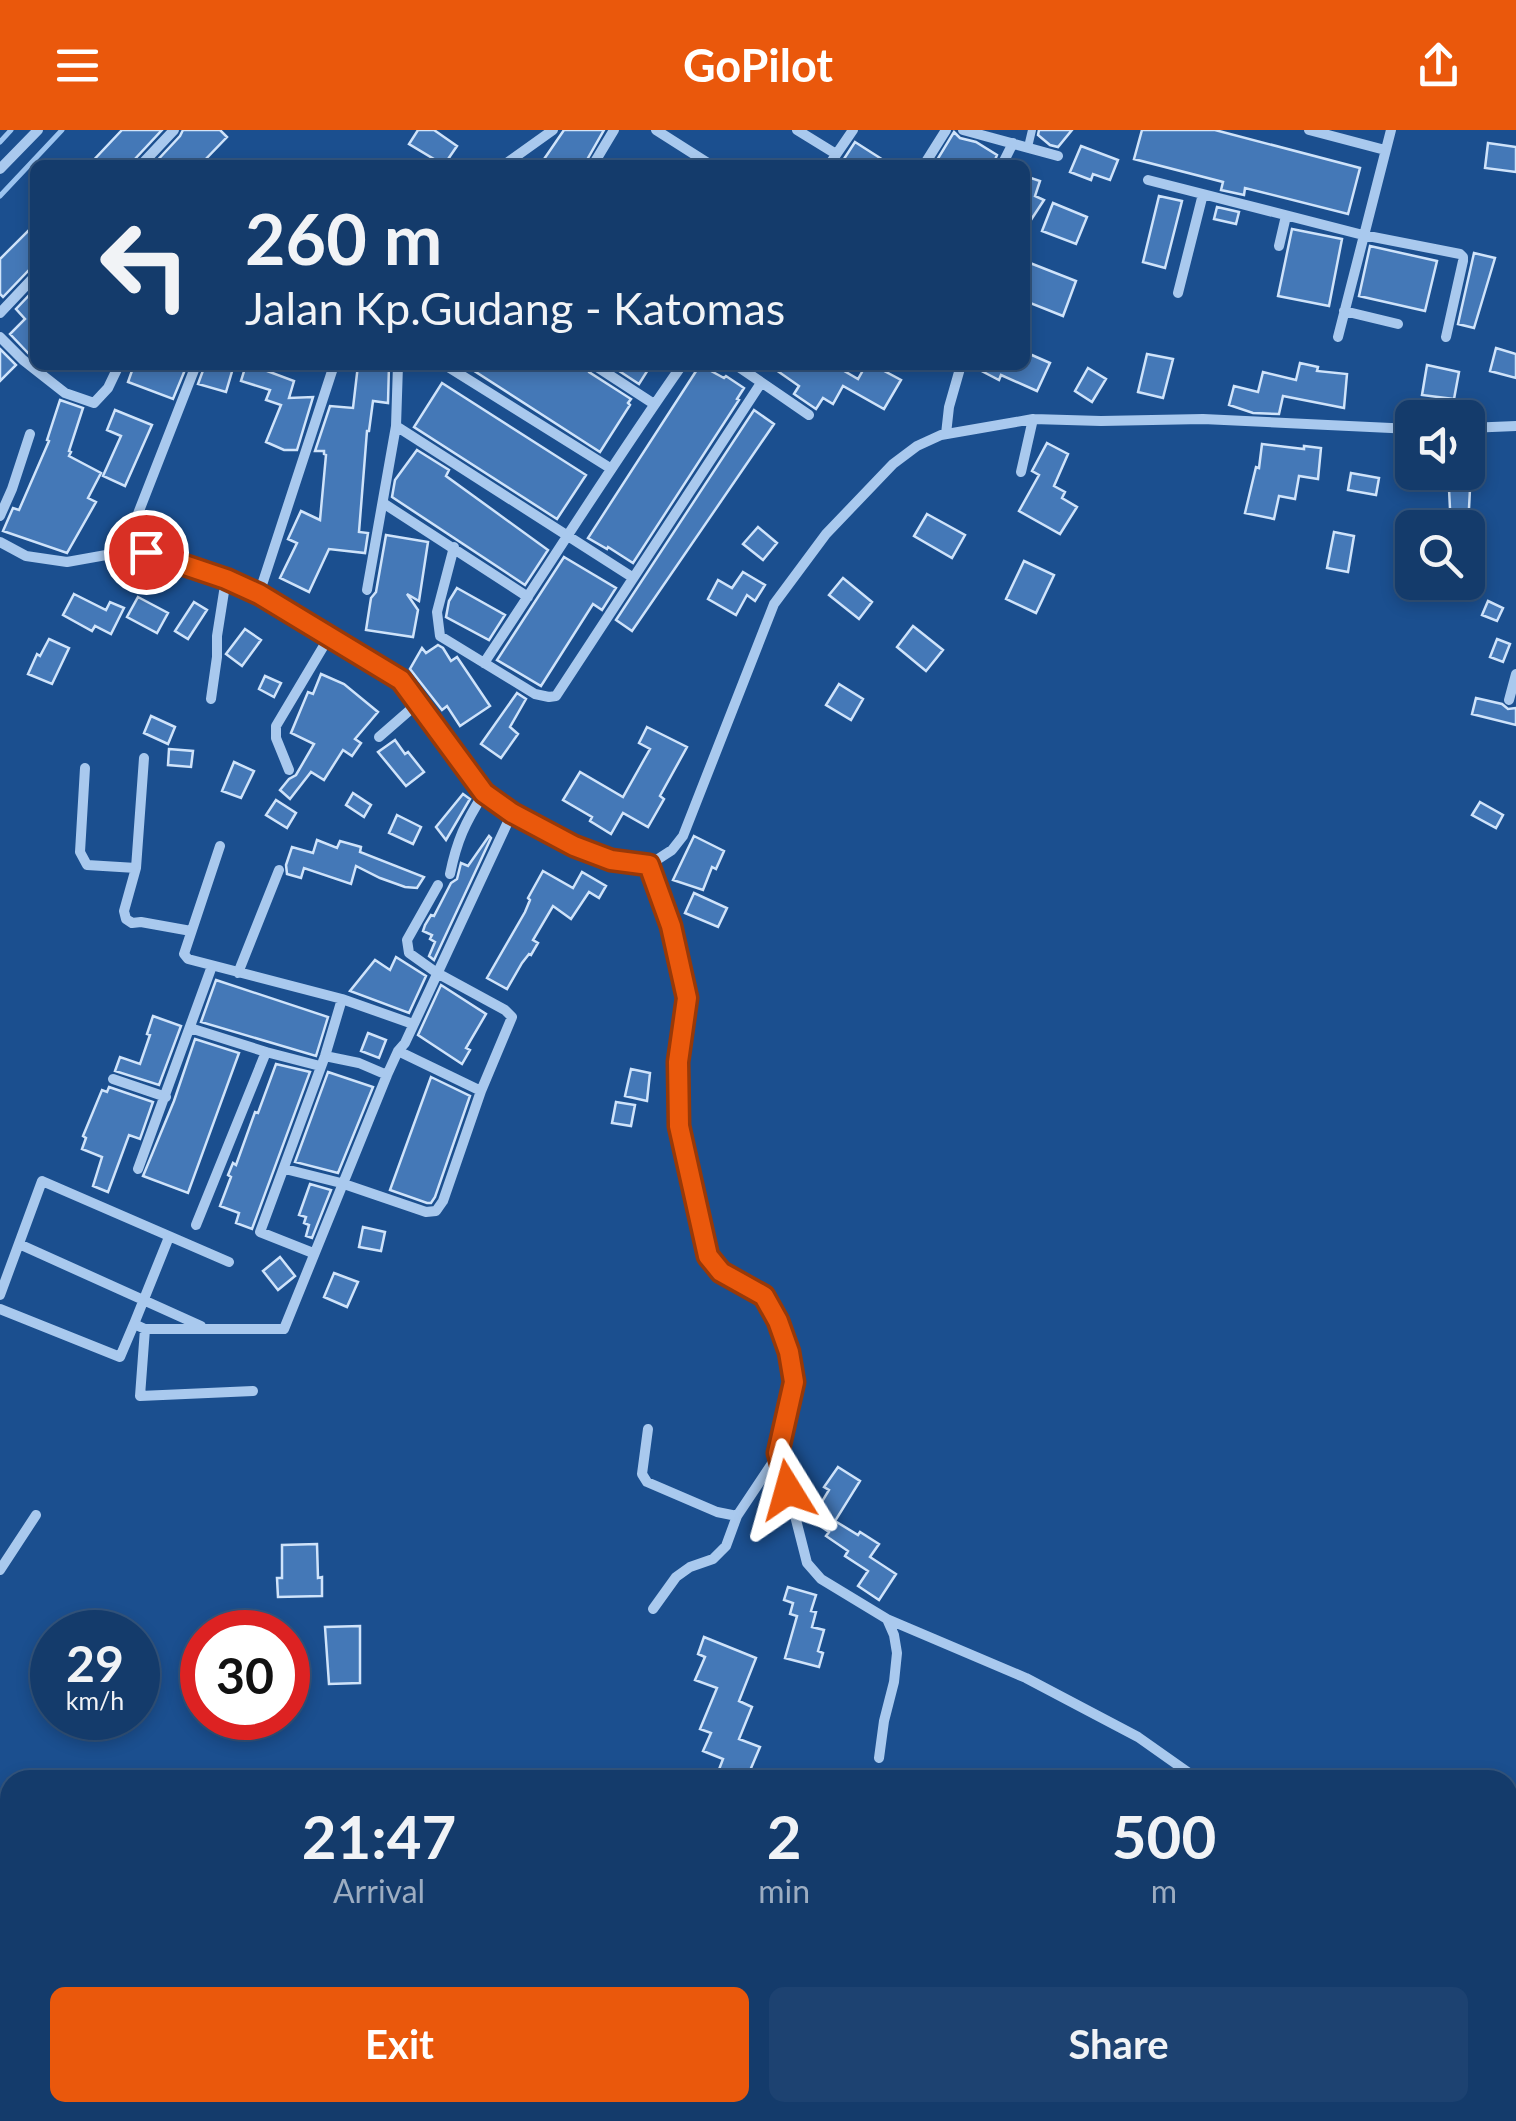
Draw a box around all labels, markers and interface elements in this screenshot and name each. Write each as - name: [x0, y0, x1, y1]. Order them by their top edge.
- icon: menu: [50, 38, 105, 93]
- text: GoPilot: [683, 38, 833, 92]
- icon: share: [1411, 38, 1466, 93]
- text: 260 m: [245, 196, 442, 280]
- icon: left: [80, 200, 210, 330]
- text: Jalan Kp.Gudang - Katomas: [245, 281, 785, 335]
- map controls: [1395, 400, 1485, 600]
- button: sound: [1395, 400, 1485, 490]
- pin: [104, 510, 189, 595]
- button: search: [1395, 510, 1485, 600]
- icon: arrive: [119, 525, 174, 580]
- position arrow: [736, 1438, 840, 1542]
- speed limit sign: 30: [180, 1610, 310, 1740]
- text: 29: [66, 1633, 124, 1693]
- text: km/h: [66, 1685, 124, 1715]
- text: 21:47: [302, 1800, 456, 1872]
- text: 2: [767, 1800, 802, 1872]
- text: 500: [1112, 1800, 1216, 1872]
- text: Arrival: [333, 1871, 425, 1910]
- text: min: [758, 1871, 810, 1910]
- text: m: [1151, 1871, 1177, 1910]
- button: Exit: [50, 1987, 749, 2102]
- button: Share: [769, 1987, 1468, 2102]

